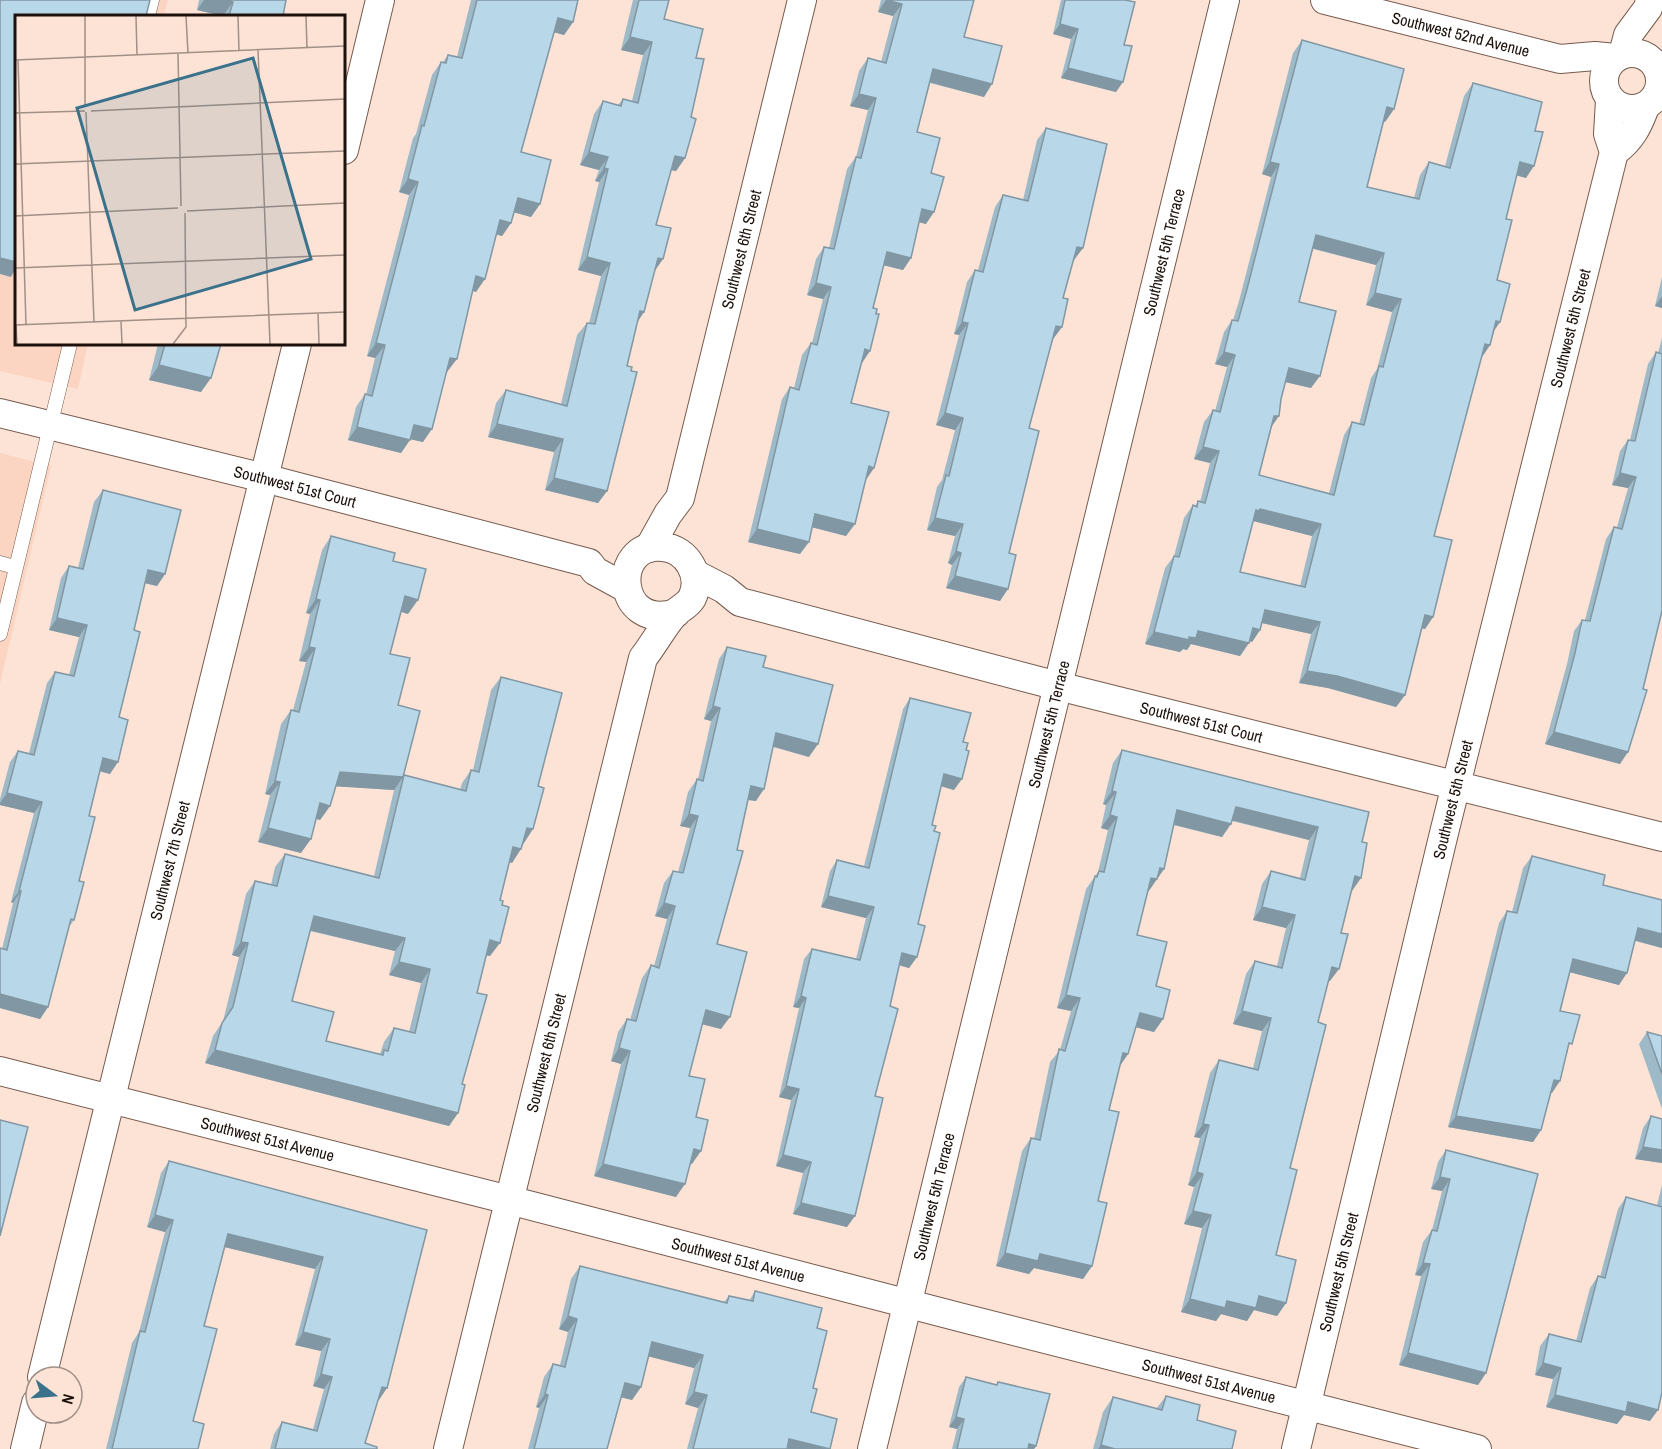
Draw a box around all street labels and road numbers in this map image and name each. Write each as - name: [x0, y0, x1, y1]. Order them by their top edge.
- street label: Southwest 52nd Avenue: [1390, 6, 1532, 62]
- street label: Southwest 5th Terrace: [1137, 186, 1190, 318]
- street label: Southwest 6th Street: [716, 187, 766, 311]
- street label: Southwest 5th Street: [1545, 266, 1596, 390]
- street label: Southwest 51st Court: [232, 460, 359, 513]
- street label: Southwest 5th Terrace: [1022, 658, 1075, 790]
- street label: Southwest 51st Court: [1138, 696, 1265, 748]
- street label: Southwest 5th Street: [1427, 737, 1478, 861]
- street label: Southwest 7th Street: [144, 798, 195, 922]
- street label: Southwest 6th Street: [520, 991, 571, 1115]
- street label: Southwest 51st Avenue: [198, 1111, 337, 1166]
- street label: Southwest 5th Terrace: [907, 1130, 960, 1262]
- street label: Southwest 5th Street: [1314, 1210, 1364, 1334]
- street label: Southwest 51st Avenue: [669, 1232, 807, 1287]
- street label: Southwest 51st Avenue: [1140, 1353, 1278, 1408]

